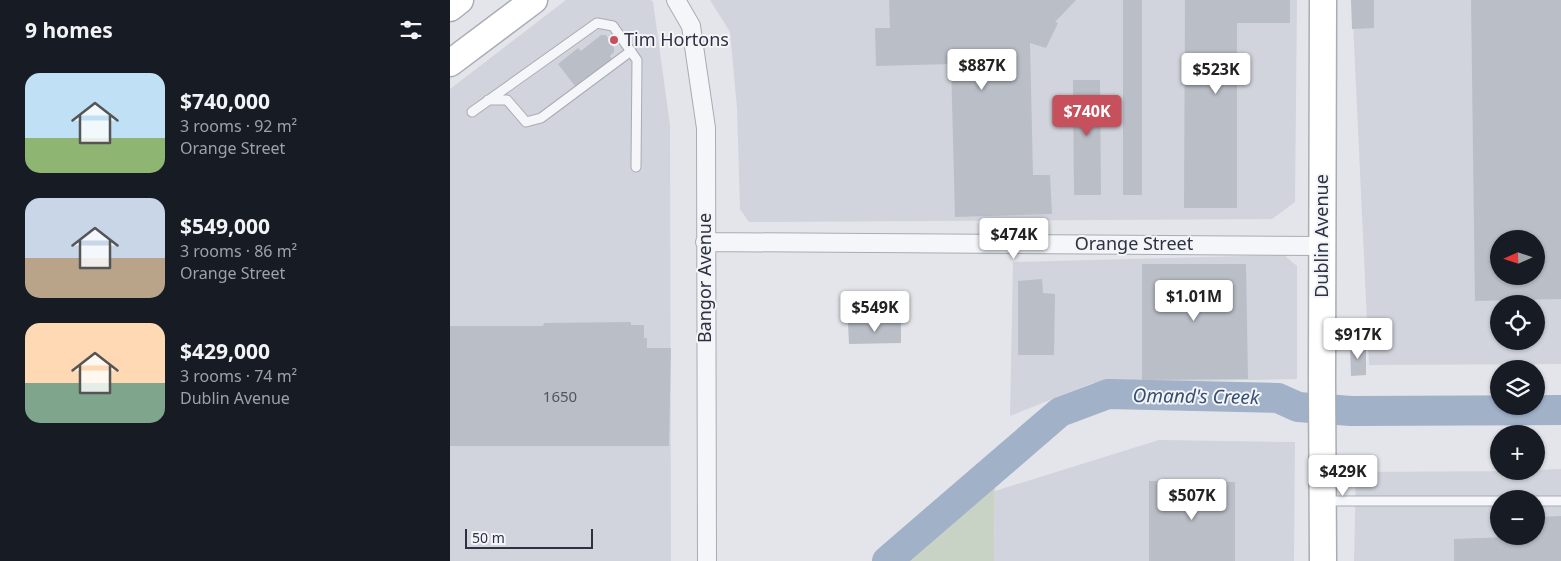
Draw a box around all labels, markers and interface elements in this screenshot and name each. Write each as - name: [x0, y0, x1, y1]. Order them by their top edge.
- text: 9 homes: [25, 16, 113, 44]
- icon: filters: [397, 16, 425, 44]
- place label: Tim Hortons: [624, 27, 729, 51]
- marker: Tim Hortons: [608, 34, 620, 46]
- pin: $887K: [947, 48, 1017, 91]
- pin: $523K: [1181, 52, 1251, 95]
- text: $887K: [958, 54, 1006, 76]
- text: $523K: [1192, 58, 1240, 80]
- text: $740,000: [180, 87, 270, 115]
- icon: home: [65, 93, 125, 153]
- pin: $740K: [1052, 94, 1122, 137]
- text: $740K: [1063, 100, 1111, 122]
- text: 3 rooms · 92 m²: [180, 115, 297, 137]
- text: Orange Street: [180, 137, 285, 159]
- street label: Dublin Avenue: [1309, 174, 1333, 298]
- text: $549,000: [180, 212, 270, 240]
- street label: Bangor Avenue: [692, 213, 716, 343]
- icon: home: [65, 218, 125, 278]
- pin: $474K: [979, 218, 1049, 260]
- text: $474K: [990, 223, 1038, 245]
- north arrow: [1490, 230, 1545, 285]
- map controls: [1490, 230, 1545, 545]
- street label: Orange Street: [1075, 231, 1194, 255]
- text: 3 rooms · 86 m²: [180, 240, 297, 262]
- text: Orange Street: [180, 262, 285, 284]
- pin: $1.01M: [1153, 280, 1235, 322]
- text: $1.01M: [1166, 285, 1222, 307]
- pin: $549K: [840, 290, 910, 333]
- button: locate: [1490, 295, 1545, 350]
- text: $549K: [851, 296, 899, 318]
- pin: $917K: [1323, 318, 1393, 360]
- text: $917K: [1334, 323, 1382, 345]
- text: $429,000: [180, 337, 270, 365]
- icon: home: [65, 343, 125, 403]
- button: layers: [1490, 360, 1545, 415]
- text: 3 rooms · 74 m²: [180, 365, 297, 387]
- water label: Omand's Creek: [1132, 382, 1260, 410]
- house number: 1650: [543, 386, 577, 406]
- text: Dublin Avenue: [180, 387, 290, 409]
- button: +: [1490, 425, 1545, 480]
- pin: $429K: [1308, 454, 1378, 497]
- text: $429K: [1319, 460, 1367, 482]
- pin: $507K: [1157, 478, 1227, 521]
- text: $507K: [1168, 484, 1216, 506]
- button: −: [1490, 490, 1545, 545]
- scale bar: [465, 526, 592, 549]
- text: 50 m: [472, 528, 505, 547]

